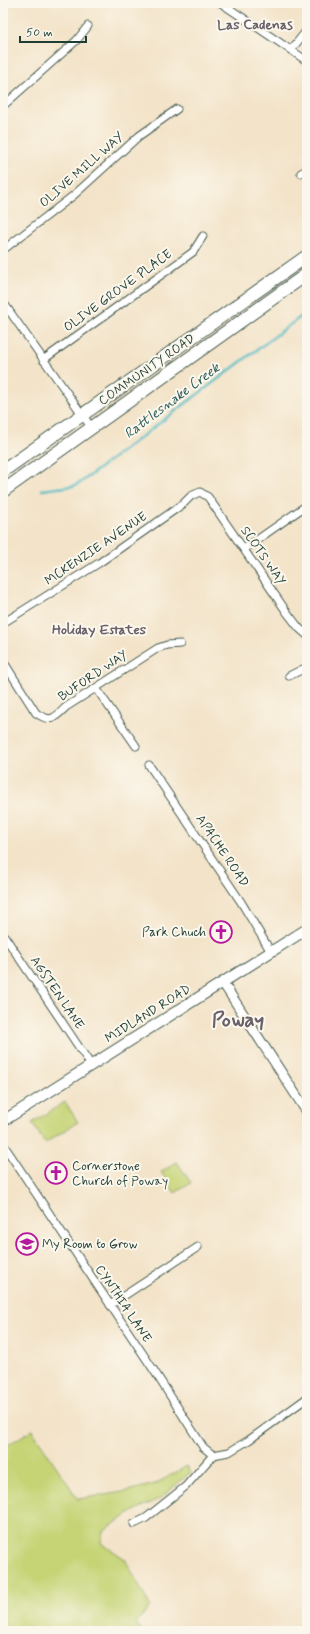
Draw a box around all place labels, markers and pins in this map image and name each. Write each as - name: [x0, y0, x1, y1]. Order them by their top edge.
- church icon: Park Chuch: [208, 919, 234, 945]
- place label: Park Chuch: [142, 924, 206, 941]
- place label: Cornerstone Church of Poway: [72, 1158, 168, 1190]
- church icon: Cornerstone Church of Poway: [43, 1160, 69, 1186]
- school or university icon: My Room to Grow: [14, 1231, 40, 1257]
- place label: My Room to Grow: [42, 1236, 137, 1253]

